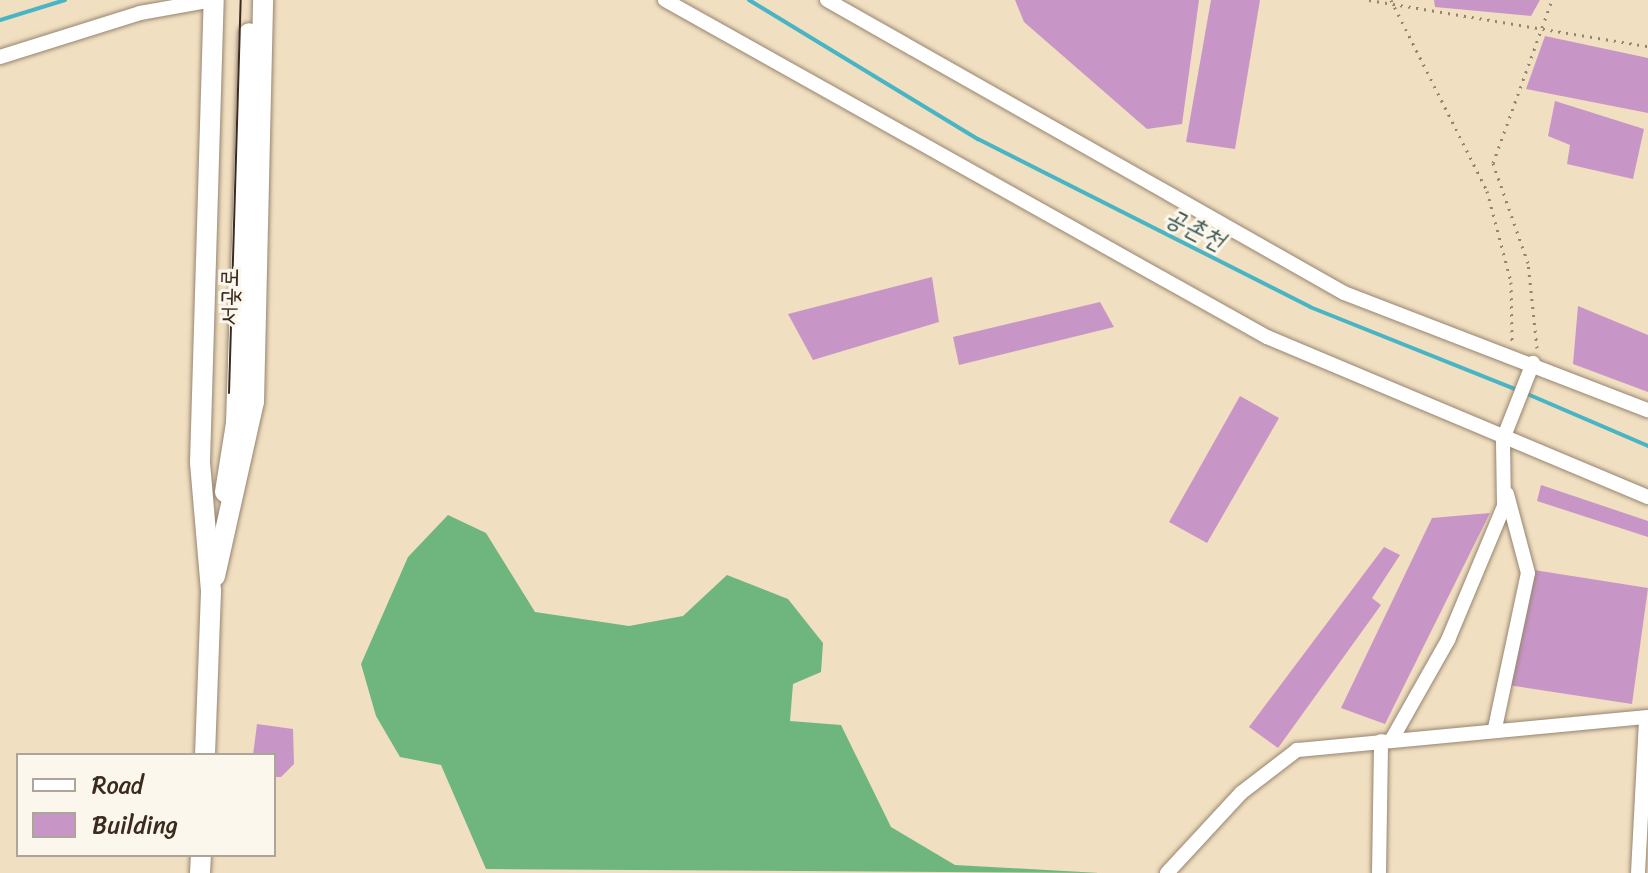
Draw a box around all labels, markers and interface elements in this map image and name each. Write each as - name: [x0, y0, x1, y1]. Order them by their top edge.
- water label: 공촌천: [1160, 201, 1230, 257]
- street label: 서곶로: [215, 268, 245, 326]
- legend: [16, 753, 276, 857]
- text: Road: [92, 764, 143, 806]
- text: Building: [92, 804, 178, 846]

